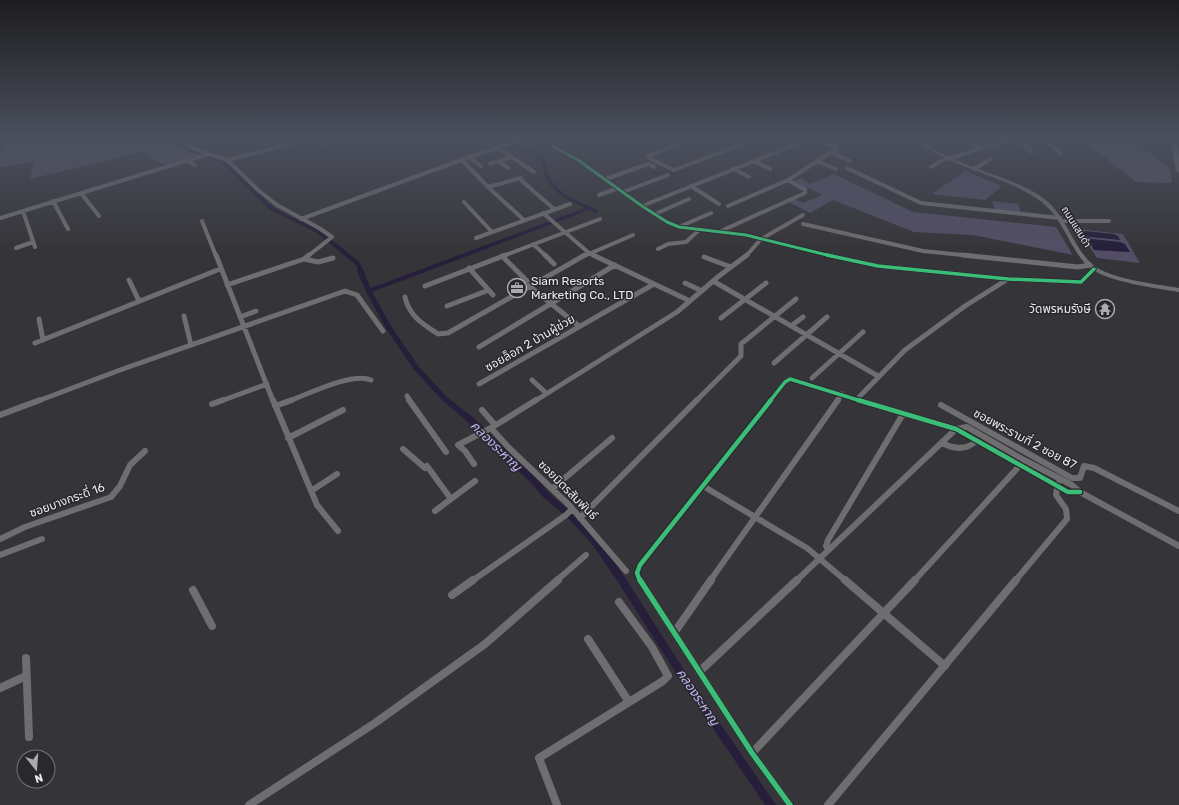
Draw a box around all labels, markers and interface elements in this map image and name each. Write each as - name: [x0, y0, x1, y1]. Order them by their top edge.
- street label: ถนนแสมดำ: [1059, 204, 1093, 250]
- place label: Siam Resorts Marketing Co., LTD: [531, 274, 634, 302]
- office icon: Siam Resorts Marketing Co., LTD: [506, 277, 528, 299]
- temple icon: วัดพรหมรังษี: [1094, 298, 1116, 320]
- place label: วัดพรหมรังษี: [1029, 302, 1091, 316]
- street label: ซอยล็อก 2 บ้านผู้ช่วย: [483, 312, 577, 374]
- street label: ซอยพระรามที่ 2 ซอย 87: [971, 404, 1080, 472]
- water label: คลองระหาญ: [467, 418, 526, 475]
- street label: ซอยมิตรสัมพันธ์: [535, 457, 601, 523]
- street label: ซอยบางกระดี่ 16: [27, 478, 107, 520]
- water label: คลองระหาญ: [674, 666, 723, 729]
- north arrow: [16, 749, 56, 789]
- text: N: [33, 771, 44, 785]

